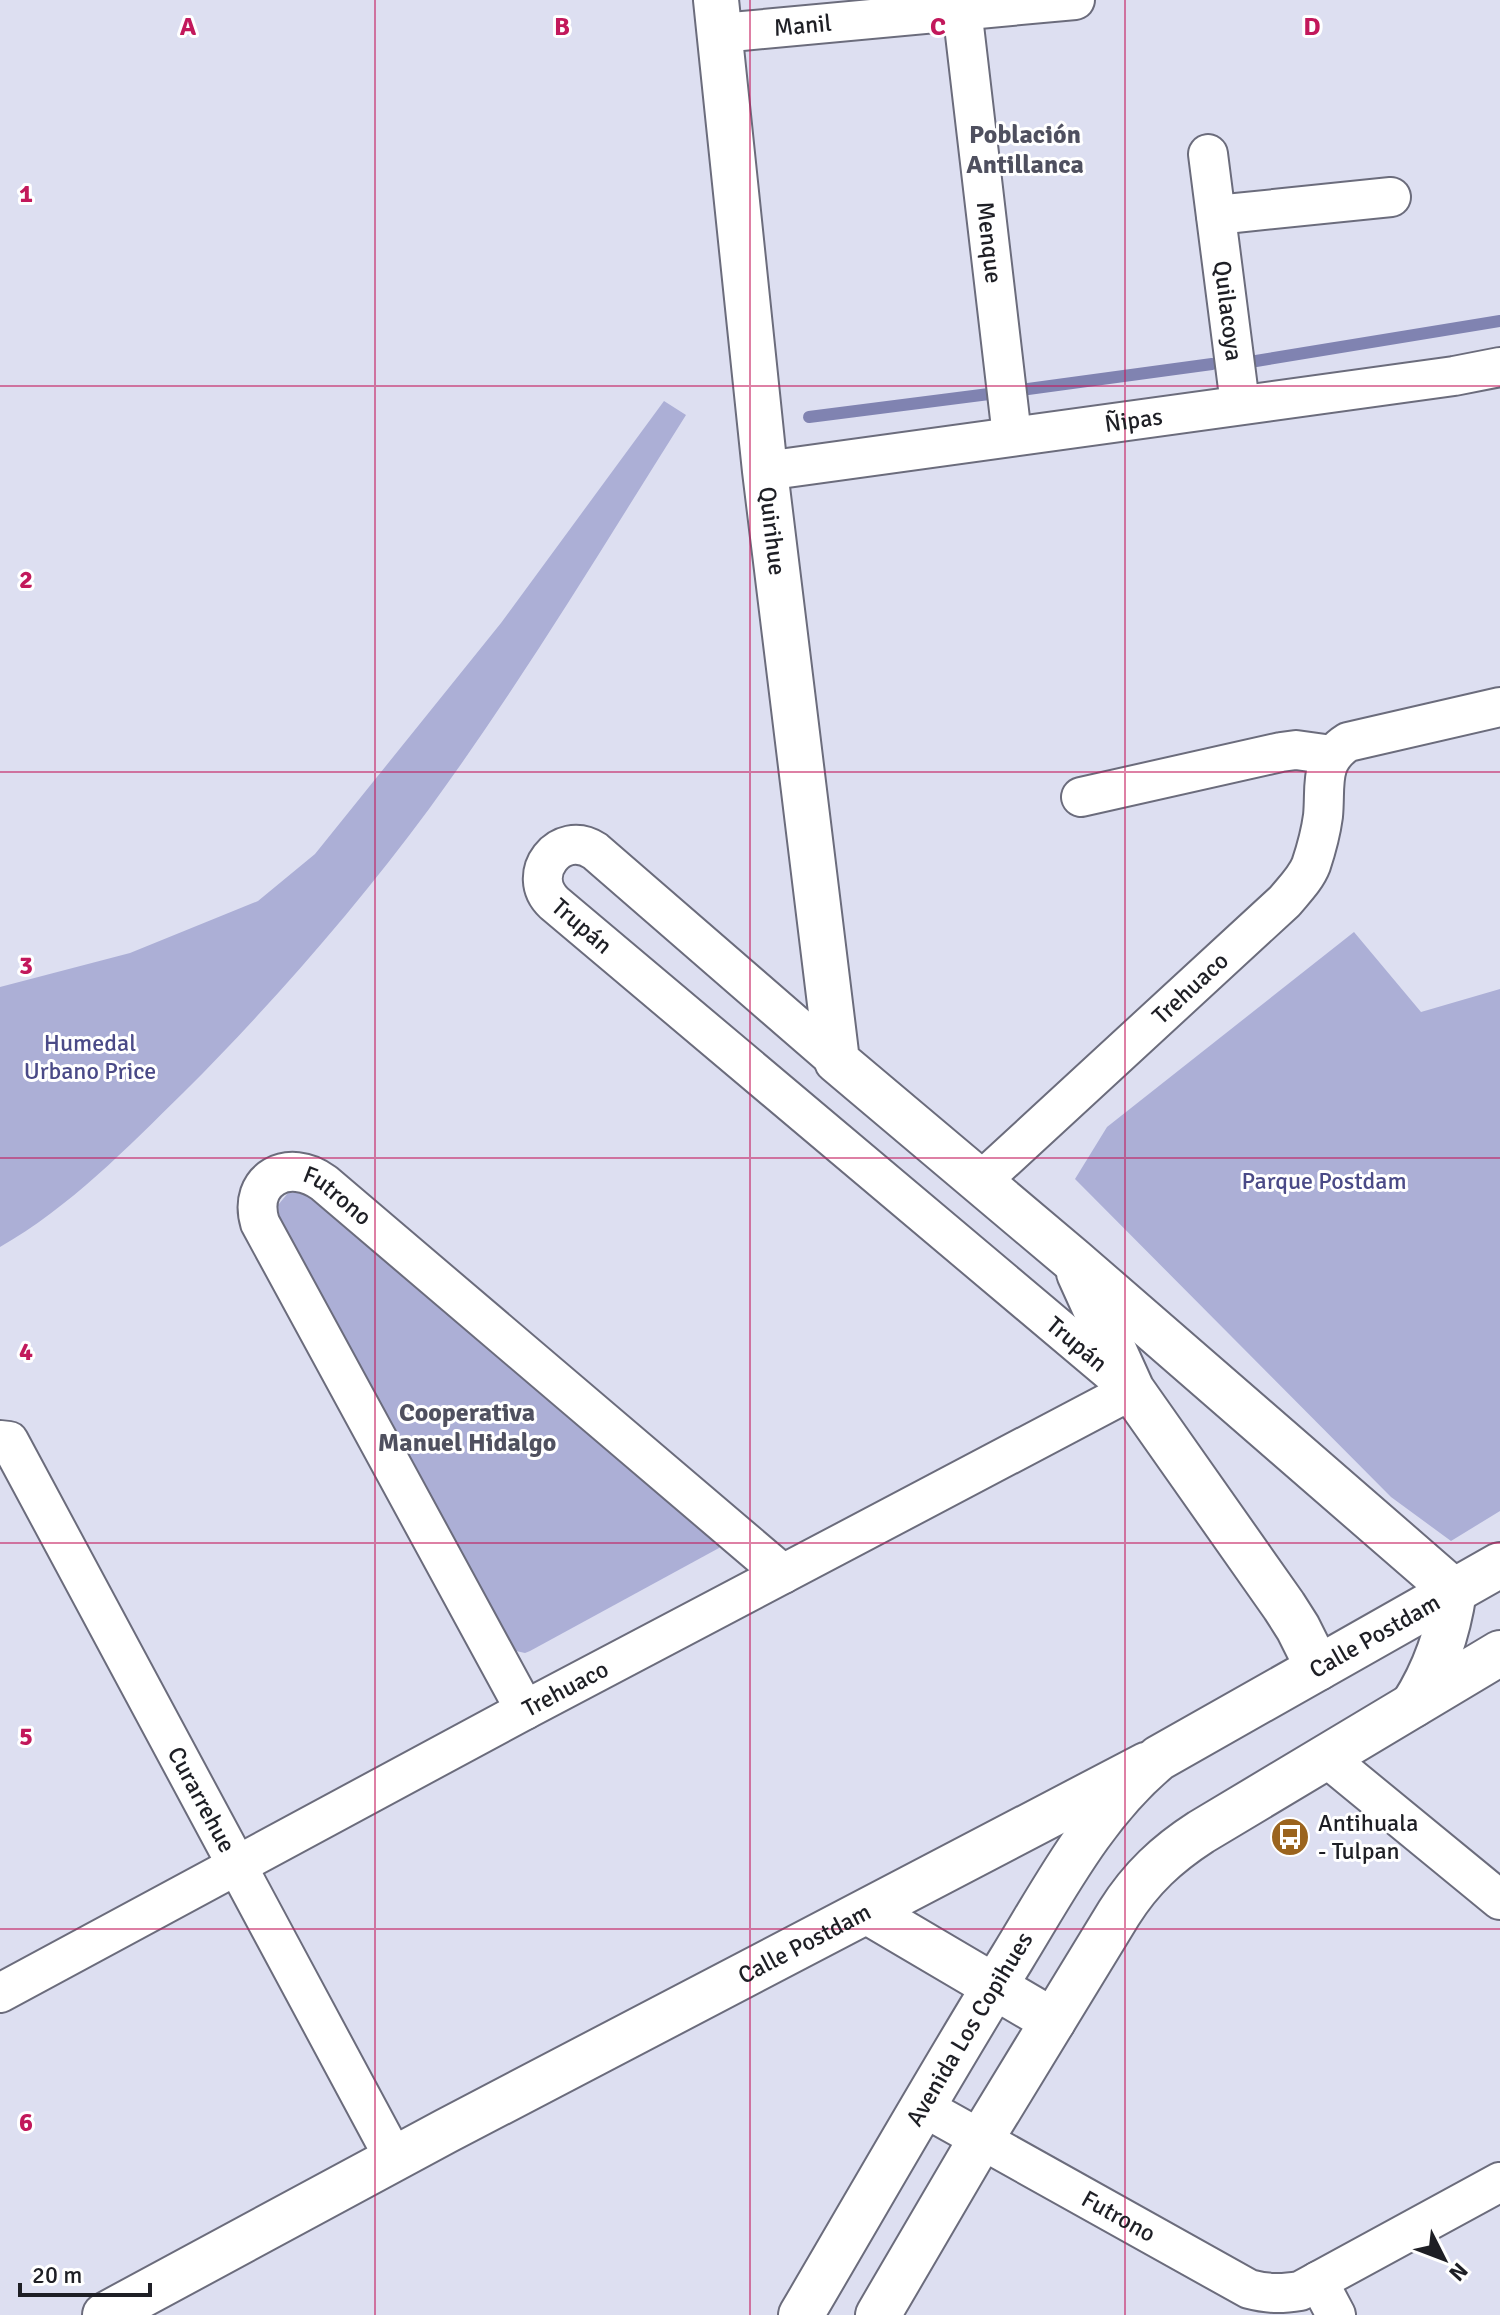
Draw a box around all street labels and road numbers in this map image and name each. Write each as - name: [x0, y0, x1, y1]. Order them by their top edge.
- street label: Manil: [772, 8, 833, 43]
- street label: Menque: [970, 200, 1009, 285]
- street label: Quilacoya: [1207, 259, 1249, 363]
- street label: Ñipas: [1103, 401, 1164, 439]
- street label: Quirihue: [752, 485, 793, 577]
- street label: Trupán: [546, 892, 618, 960]
- street label: Trehuaco: [1146, 946, 1235, 1031]
- street label: Futrono: [299, 1159, 378, 1232]
- street label: Trupán: [1040, 1310, 1114, 1378]
- street label: Calle Postdam: [1304, 1587, 1445, 1685]
- street label: Trehuaco: [517, 1654, 613, 1724]
- street label: Curarrehue: [161, 1741, 242, 1858]
- street label: Calle Postdam: [733, 1897, 876, 1991]
- street label: Avenida Los Copihues: [900, 1926, 1039, 2132]
- street label: Futrono: [1076, 2184, 1161, 2249]

